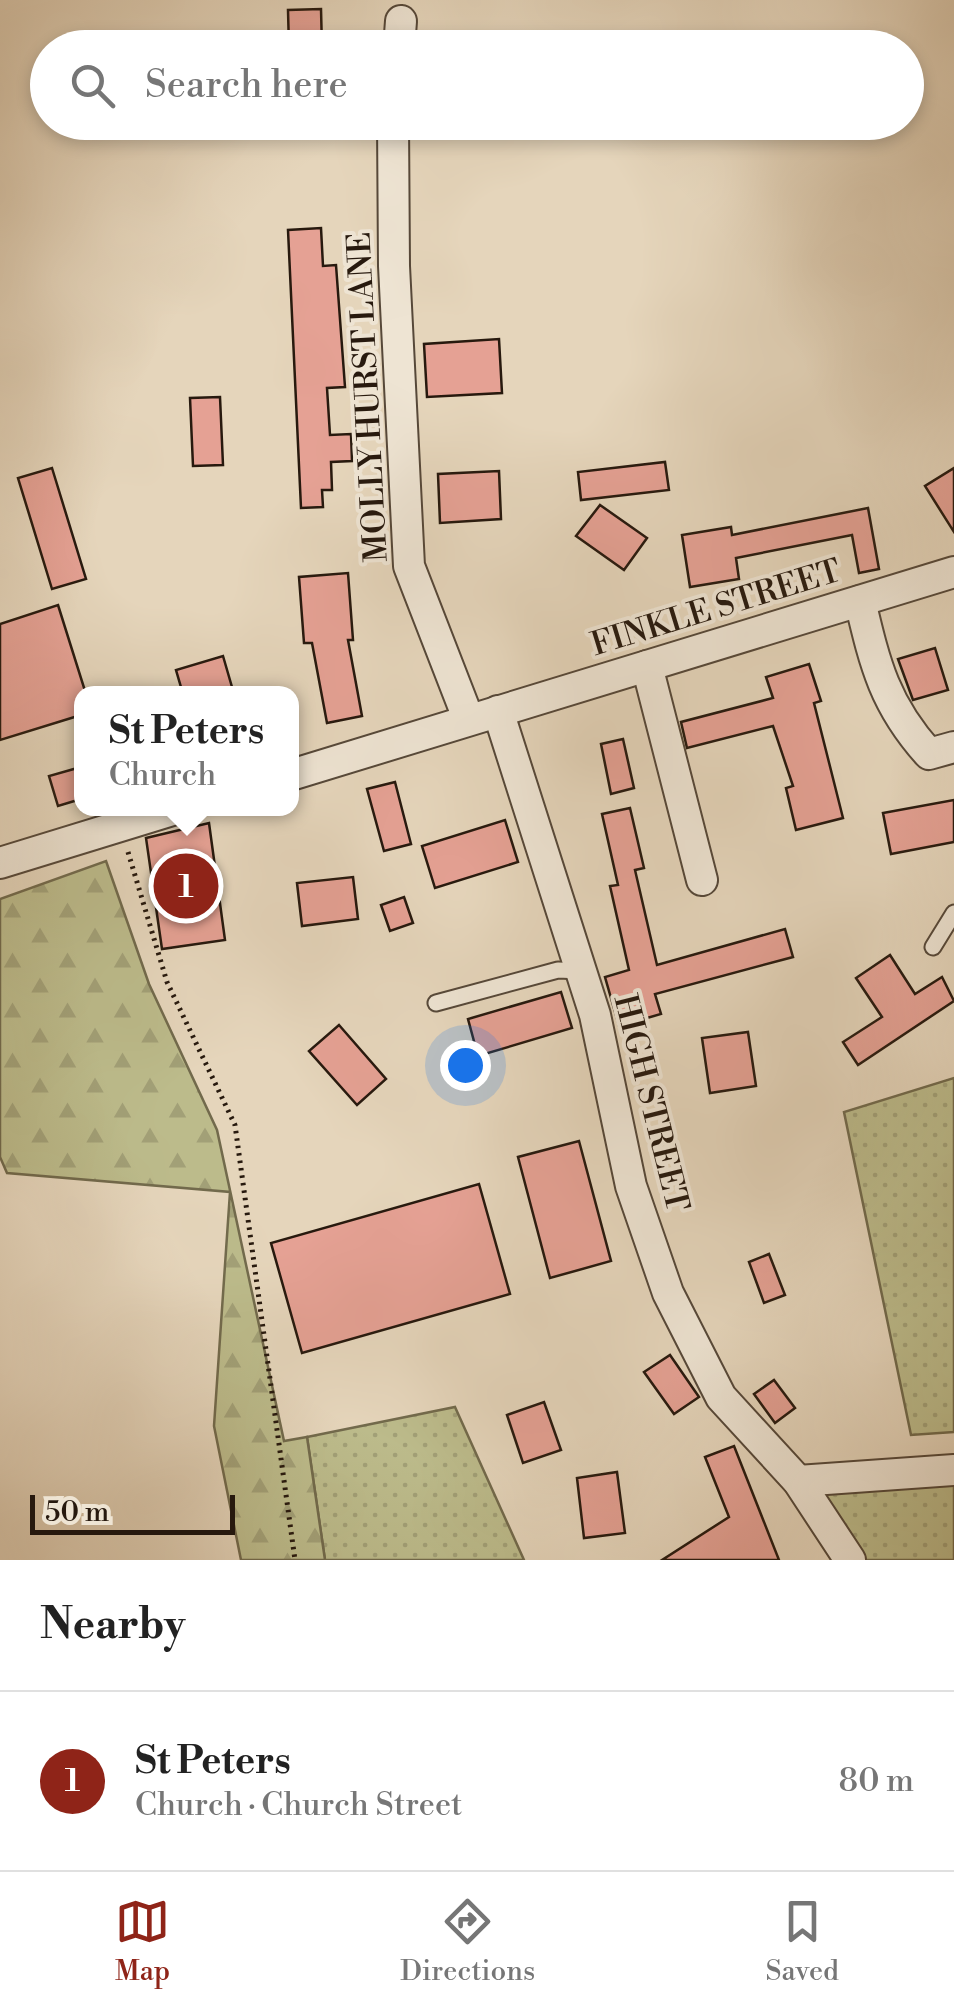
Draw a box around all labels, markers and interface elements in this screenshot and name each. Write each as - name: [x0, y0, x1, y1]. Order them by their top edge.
- search box: [30, 30, 924, 140]
- icon: search: [65, 58, 120, 113]
- text: Search here: [145, 62, 348, 109]
- street label: MOLLY HURST LANE: [339, 231, 397, 563]
- street label: FINKLE STREET: [586, 551, 846, 665]
- popup: [74, 686, 299, 816]
- text: St Peters: [109, 708, 264, 755]
- text: Church: [109, 755, 216, 795]
- pin: 1: [154, 848, 218, 924]
- street label: HIGH STREET: [605, 990, 697, 1216]
- your location: [440, 1040, 491, 1091]
- scale bar: [30, 1490, 235, 1534]
- text: 50 m: [45, 1495, 109, 1530]
- text: Nearby: [40, 1599, 185, 1652]
- text: St Peters: [135, 1738, 291, 1785]
- text: 1: [65, 1761, 80, 1801]
- text: 80 m: [839, 1761, 914, 1801]
- text: Church · Church Street: [135, 1785, 462, 1825]
- tab: Map: [115, 1894, 170, 1989]
- tab: Directions: [400, 1894, 535, 1989]
- tab: Saved: [765, 1894, 839, 1989]

